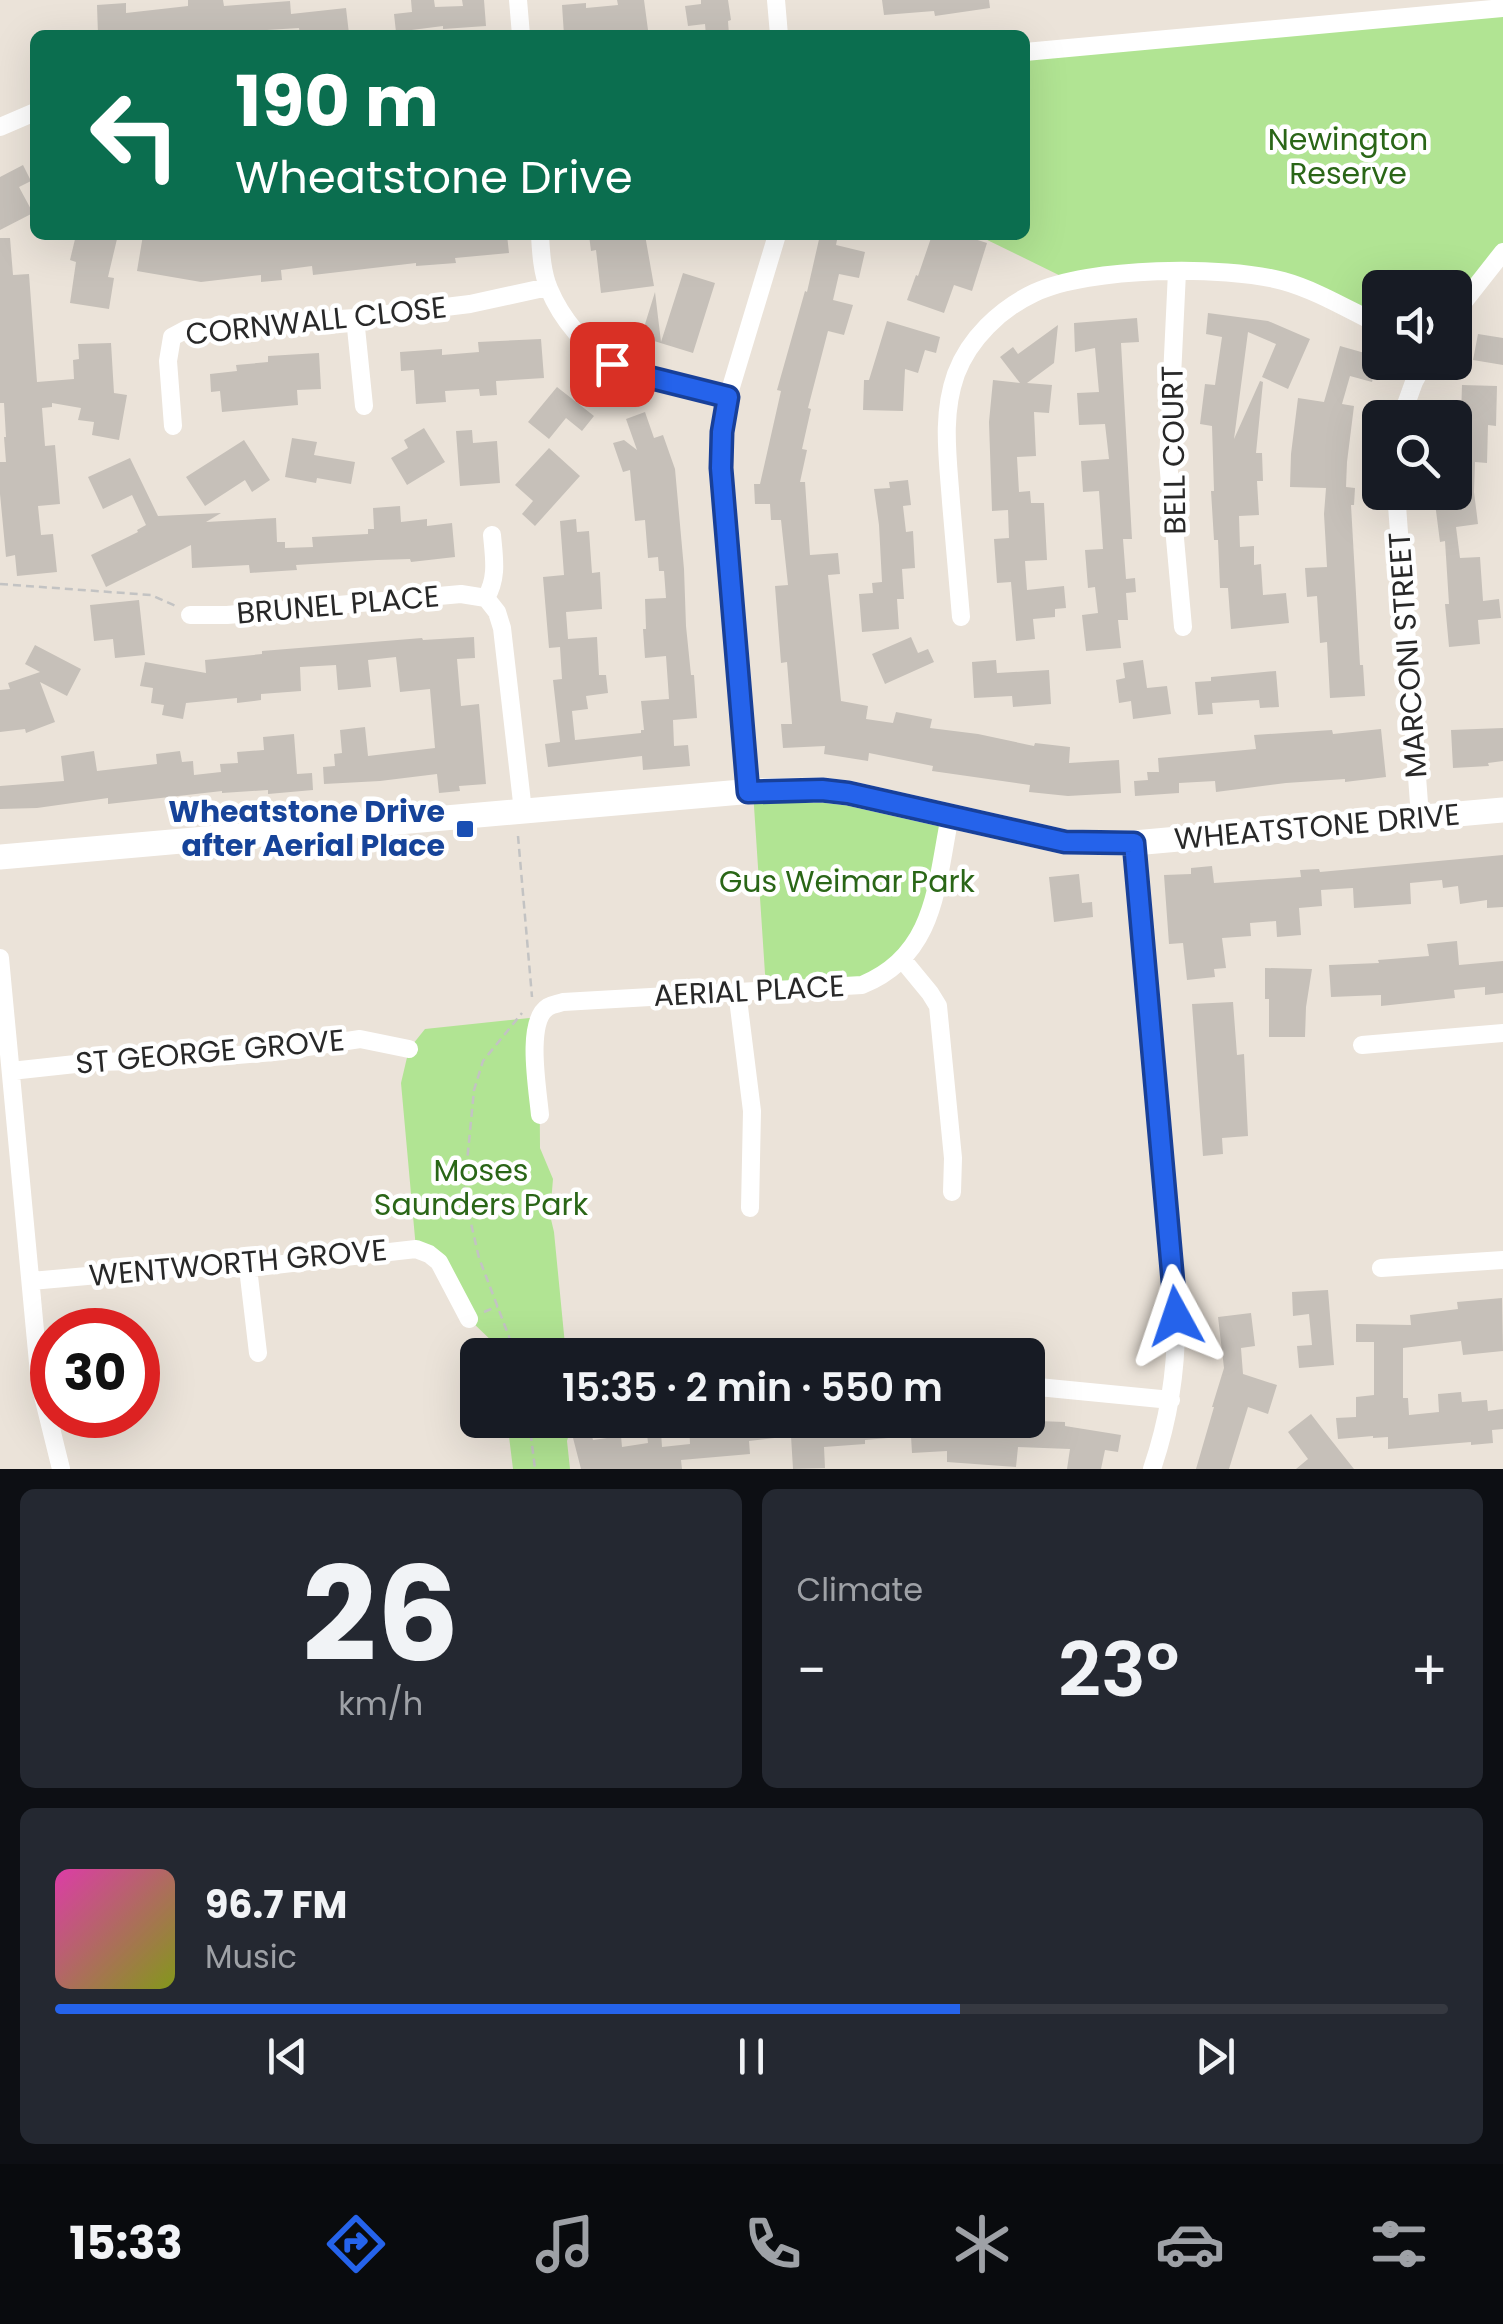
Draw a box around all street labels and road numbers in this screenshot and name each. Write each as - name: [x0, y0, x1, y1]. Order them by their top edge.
- street label: CORNWALL CLOSE: [183, 285, 449, 356]
- street label: BELL COURT: [1151, 365, 1196, 535]
- street label: MARCONI STREET: [1377, 531, 1438, 780]
- street label: BRUNEL PLACE: [235, 574, 441, 635]
- street label: WHEATSTONE DRIVE: [1172, 793, 1461, 860]
- street label: AERIAL PLACE: [652, 964, 846, 1017]
- street label: ST GEORGE GROVE: [74, 1018, 346, 1085]
- street label: WENTWORTH GROVE: [87, 1228, 389, 1297]

